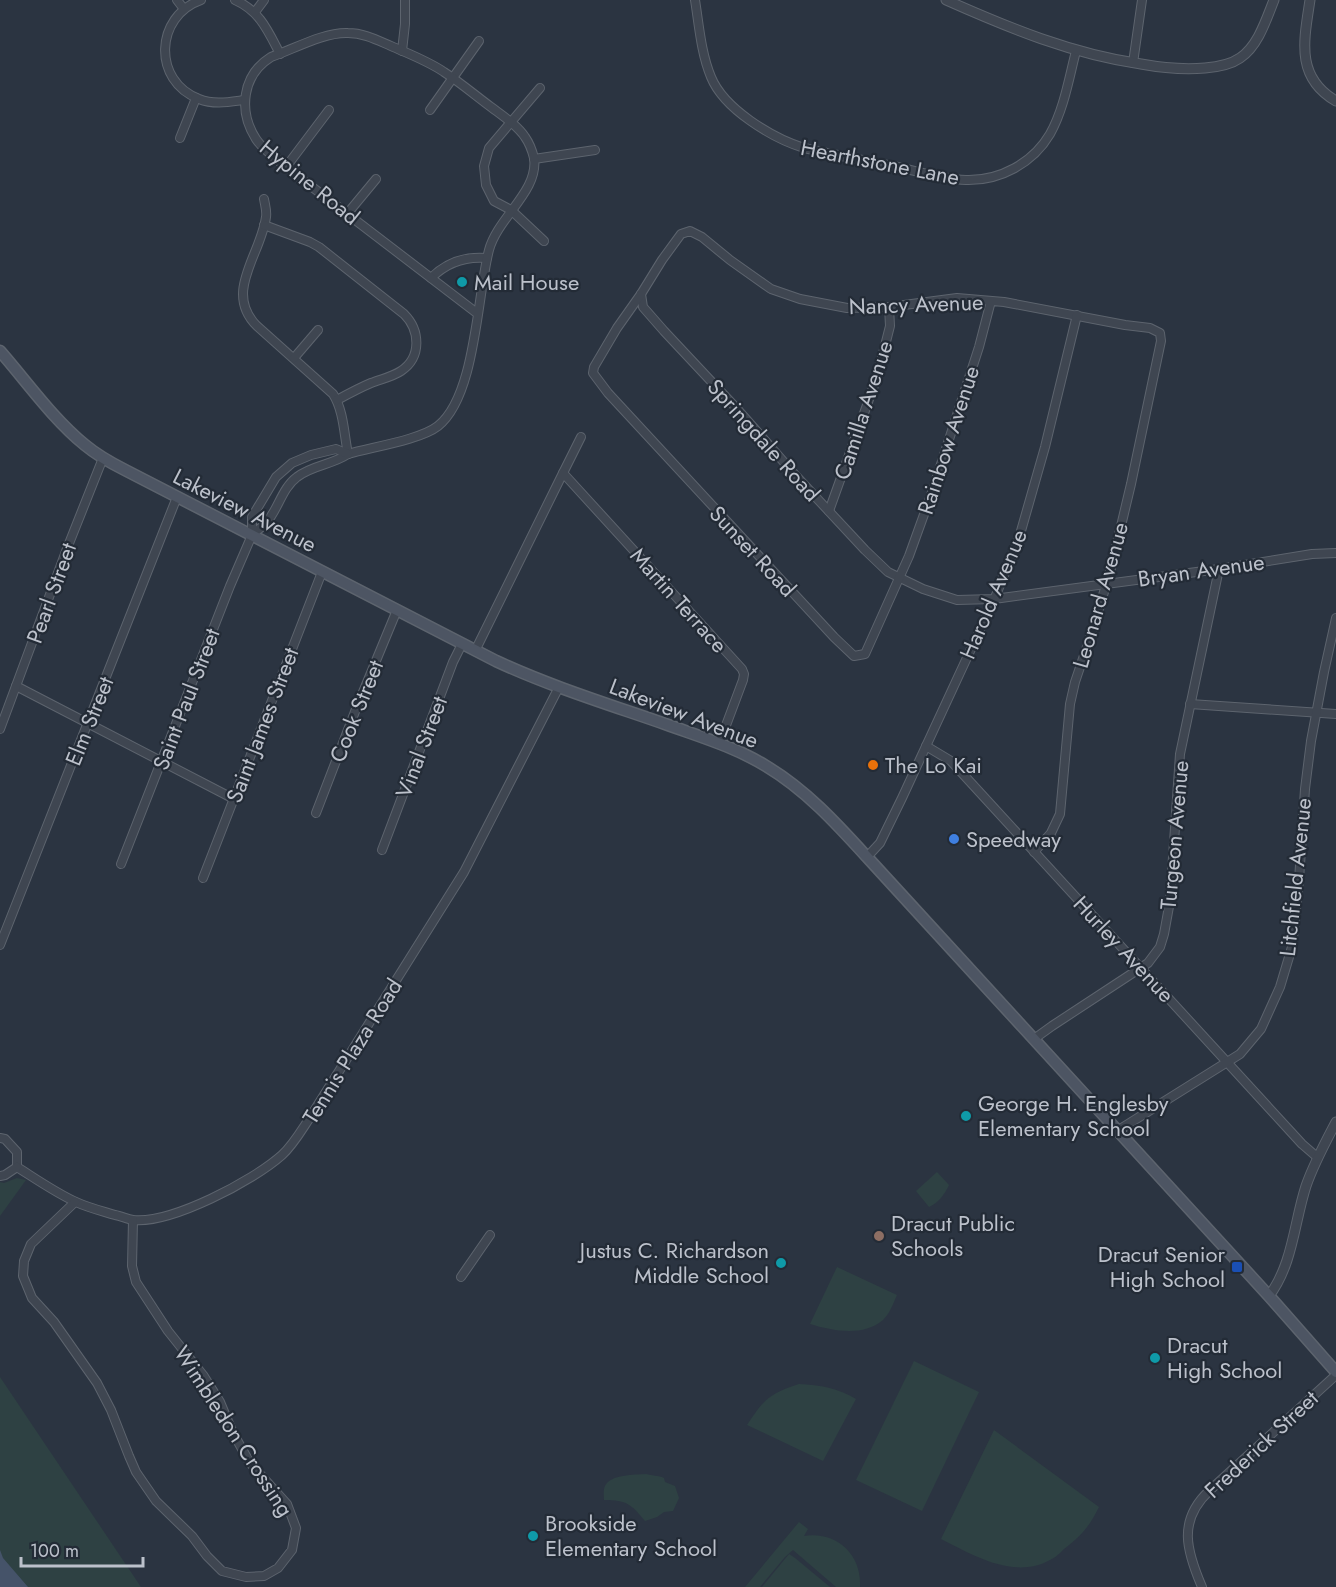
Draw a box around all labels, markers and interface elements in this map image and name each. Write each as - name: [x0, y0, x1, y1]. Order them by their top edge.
- street label: Hearthstone Lane: [798, 131, 962, 193]
- street label: Hypine Road: [253, 132, 367, 232]
- place label: Mail House: [474, 266, 579, 298]
- marker: Mail House: [455, 275, 469, 289]
- street label: Nancy Avenue: [848, 286, 984, 322]
- street label: Camilla Avenue: [825, 336, 901, 484]
- street label: Rainbow Avenue: [909, 362, 987, 518]
- street label: Springdale Road: [700, 372, 828, 508]
- street label: Lakeview Avenue: [168, 460, 322, 560]
- street label: Sunset Road: [702, 498, 804, 604]
- street label: Leonard Avenue: [1064, 518, 1136, 672]
- street label: Harold Avenue: [951, 524, 1035, 664]
- street label: Pearl Street: [18, 538, 84, 648]
- street label: Martin Terrace: [623, 540, 735, 660]
- street label: Bryan Avenue: [1136, 545, 1266, 595]
- street label: Saint Paul Street: [144, 623, 228, 775]
- street label: Saint James Street: [218, 642, 307, 807]
- street label: Cook Street: [321, 654, 391, 767]
- street label: Lakeview Avenue: [605, 670, 763, 756]
- street label: Elm Street: [57, 671, 122, 770]
- street label: Vinal Street: [387, 691, 455, 802]
- place label: The Lo Kai: [885, 749, 982, 781]
- marker: The Lo Kai: [866, 758, 880, 772]
- street label: Turgeon Avenue: [1152, 759, 1196, 911]
- street label: Litchfield Avenue: [1271, 796, 1319, 958]
- place label: Speedway: [966, 823, 1061, 855]
- marker: Speedway: [947, 832, 961, 846]
- street label: Hurley Avenue: [1066, 888, 1182, 1010]
- street label: Tennis Plaza Road: [294, 972, 410, 1130]
- place label: George H. Englesby Elementary School: [978, 1087, 1169, 1144]
- marker: George H. Englesby Elementary School: [959, 1109, 973, 1123]
- place label: Dracut Public Schools: [891, 1207, 1015, 1264]
- marker: Dracut Public Schools: [872, 1229, 886, 1243]
- place label: Justus C. Richardson Middle School: [577, 1234, 769, 1291]
- place label: Dracut Senior High School: [1098, 1238, 1225, 1295]
- marker: Justus C. Richardson Middle School: [774, 1256, 788, 1270]
- marker: Dracut Senior High School: [1230, 1260, 1244, 1274]
- place label: Dracut High School: [1167, 1329, 1282, 1386]
- street label: Wimbledon Crossing: [167, 1339, 301, 1523]
- marker: Dracut High School: [1148, 1351, 1162, 1365]
- street label: Frederick Street: [1197, 1382, 1326, 1505]
- place label: Brookside Elementary School: [545, 1507, 717, 1564]
- marker: Brookside Elementary School: [526, 1529, 540, 1543]
- scale bar: [21, 1530, 142, 1568]
- text: 100 m: [30, 1538, 79, 1564]

